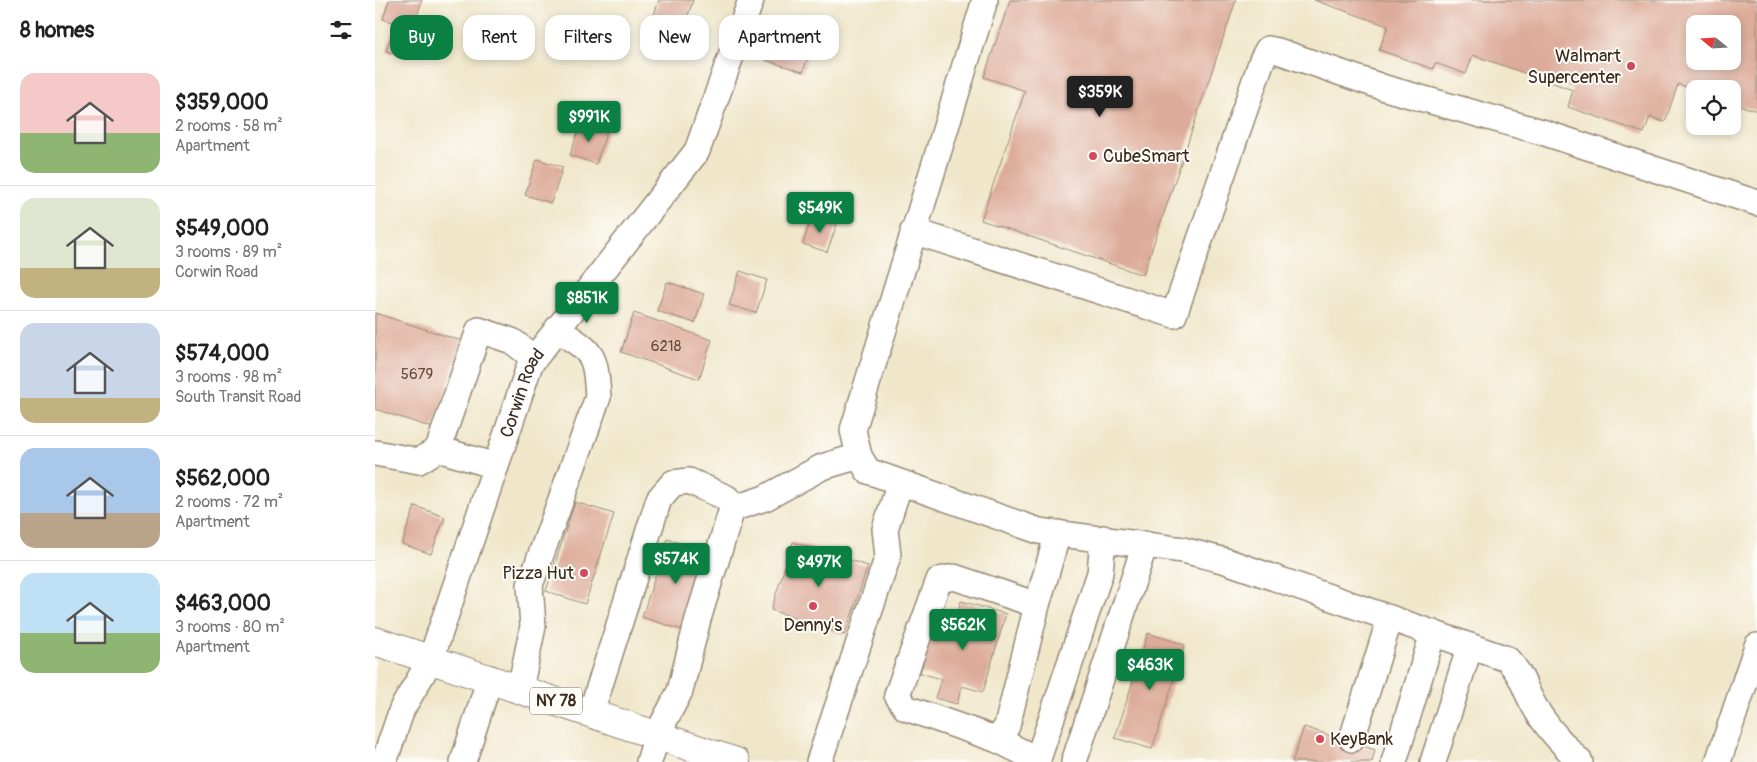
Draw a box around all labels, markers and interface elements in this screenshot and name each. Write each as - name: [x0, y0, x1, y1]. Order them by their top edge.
- chip: Buy: [390, 15, 453, 60]
- chip: Rent: [463, 15, 535, 60]
- chip: Filters: [545, 15, 630, 60]
- chip: New: [640, 15, 709, 60]
- chip: Apartment: [719, 15, 839, 60]
- north arrow: [1686, 15, 1741, 70]
- map controls: [1686, 15, 1741, 135]
- icon: filters: [327, 16, 355, 44]
- text: 8 homes: [20, 17, 94, 44]
- place label: Walmart Supercenter: [1527, 45, 1622, 89]
- marker: Walmart Supercenter: [1625, 60, 1637, 72]
- pin: $359K: [1065, 76, 1135, 118]
- button: locate: [1686, 80, 1741, 135]
- text: $359K: [1078, 82, 1122, 102]
- text: $359,000: [175, 89, 269, 116]
- icon: home: [60, 93, 120, 153]
- pin: $991K: [554, 100, 624, 143]
- text: $991K: [568, 107, 610, 127]
- text: 2 rooms · 58 m²: [175, 116, 283, 136]
- text: Apartment: [175, 136, 250, 156]
- place label: CubeSmart: [1103, 145, 1190, 168]
- marker: CubeSmart: [1087, 150, 1099, 162]
- pin: $549K: [785, 192, 855, 234]
- text: $549K: [798, 198, 842, 218]
- text: $549,000: [175, 215, 269, 242]
- icon: home: [60, 218, 120, 278]
- text: 3 rooms · 89 m²: [175, 242, 282, 262]
- text: Corwin Road: [175, 262, 258, 282]
- pin: $851K: [552, 282, 622, 324]
- text: $851K: [566, 288, 608, 308]
- house number: 6218: [651, 337, 682, 356]
- text: $574,000: [175, 340, 269, 367]
- icon: home: [60, 343, 120, 403]
- street label: Corwin Road: [495, 344, 550, 441]
- house number: 5679: [401, 365, 433, 384]
- text: 3 rooms · 98 m²: [175, 367, 282, 387]
- text: South Transit Road: [175, 387, 301, 407]
- text: $562,000: [175, 465, 270, 492]
- icon: home: [60, 468, 120, 528]
- text: 2 rooms · 72 m²: [175, 492, 283, 512]
- text: Apartment: [175, 512, 250, 532]
- pin: $574K: [641, 542, 711, 585]
- pin: $497K: [784, 546, 854, 588]
- text: $574K: [654, 549, 698, 569]
- text: $497K: [797, 552, 841, 572]
- place label: Pizza Hut: [502, 562, 575, 585]
- marker: Pizza Hut: [578, 567, 590, 579]
- text: $463,000: [175, 590, 271, 617]
- icon: home: [60, 593, 120, 653]
- marker: Denny's: [807, 600, 819, 612]
- pin: $562K: [928, 608, 998, 651]
- place label: Denny's: [784, 614, 842, 637]
- text: $562K: [940, 615, 986, 635]
- text: 3 rooms · 80 m²: [175, 617, 285, 637]
- text: Apartment: [175, 637, 250, 657]
- pin: $463K: [1115, 648, 1185, 691]
- text: $463K: [1127, 655, 1173, 675]
- road number: NY 78: [530, 688, 582, 714]
- place label: KeyBank: [1330, 728, 1394, 751]
- marker: KeyBank: [1314, 733, 1326, 745]

